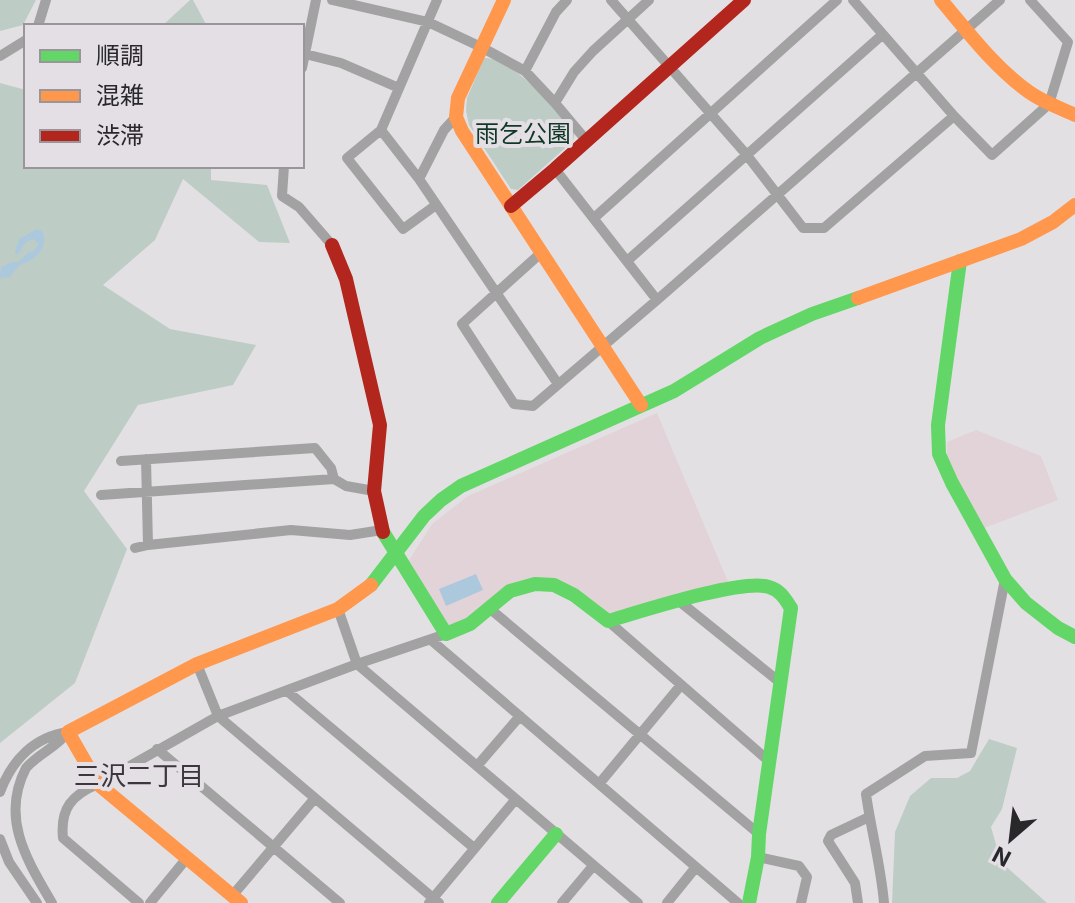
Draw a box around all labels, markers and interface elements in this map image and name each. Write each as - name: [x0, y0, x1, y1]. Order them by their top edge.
- legend: [24, 24, 304, 168]
- text: 順調: [96, 41, 144, 70]
- text: 混雑: [96, 81, 144, 110]
- park label: 雨乞公園: [475, 119, 571, 148]
- text: 渋滞: [96, 121, 144, 150]
- district label: 三沢二丁目: [74, 760, 204, 791]
- north arrow: [971, 799, 1051, 879]
- text: N: [988, 841, 1015, 872]

